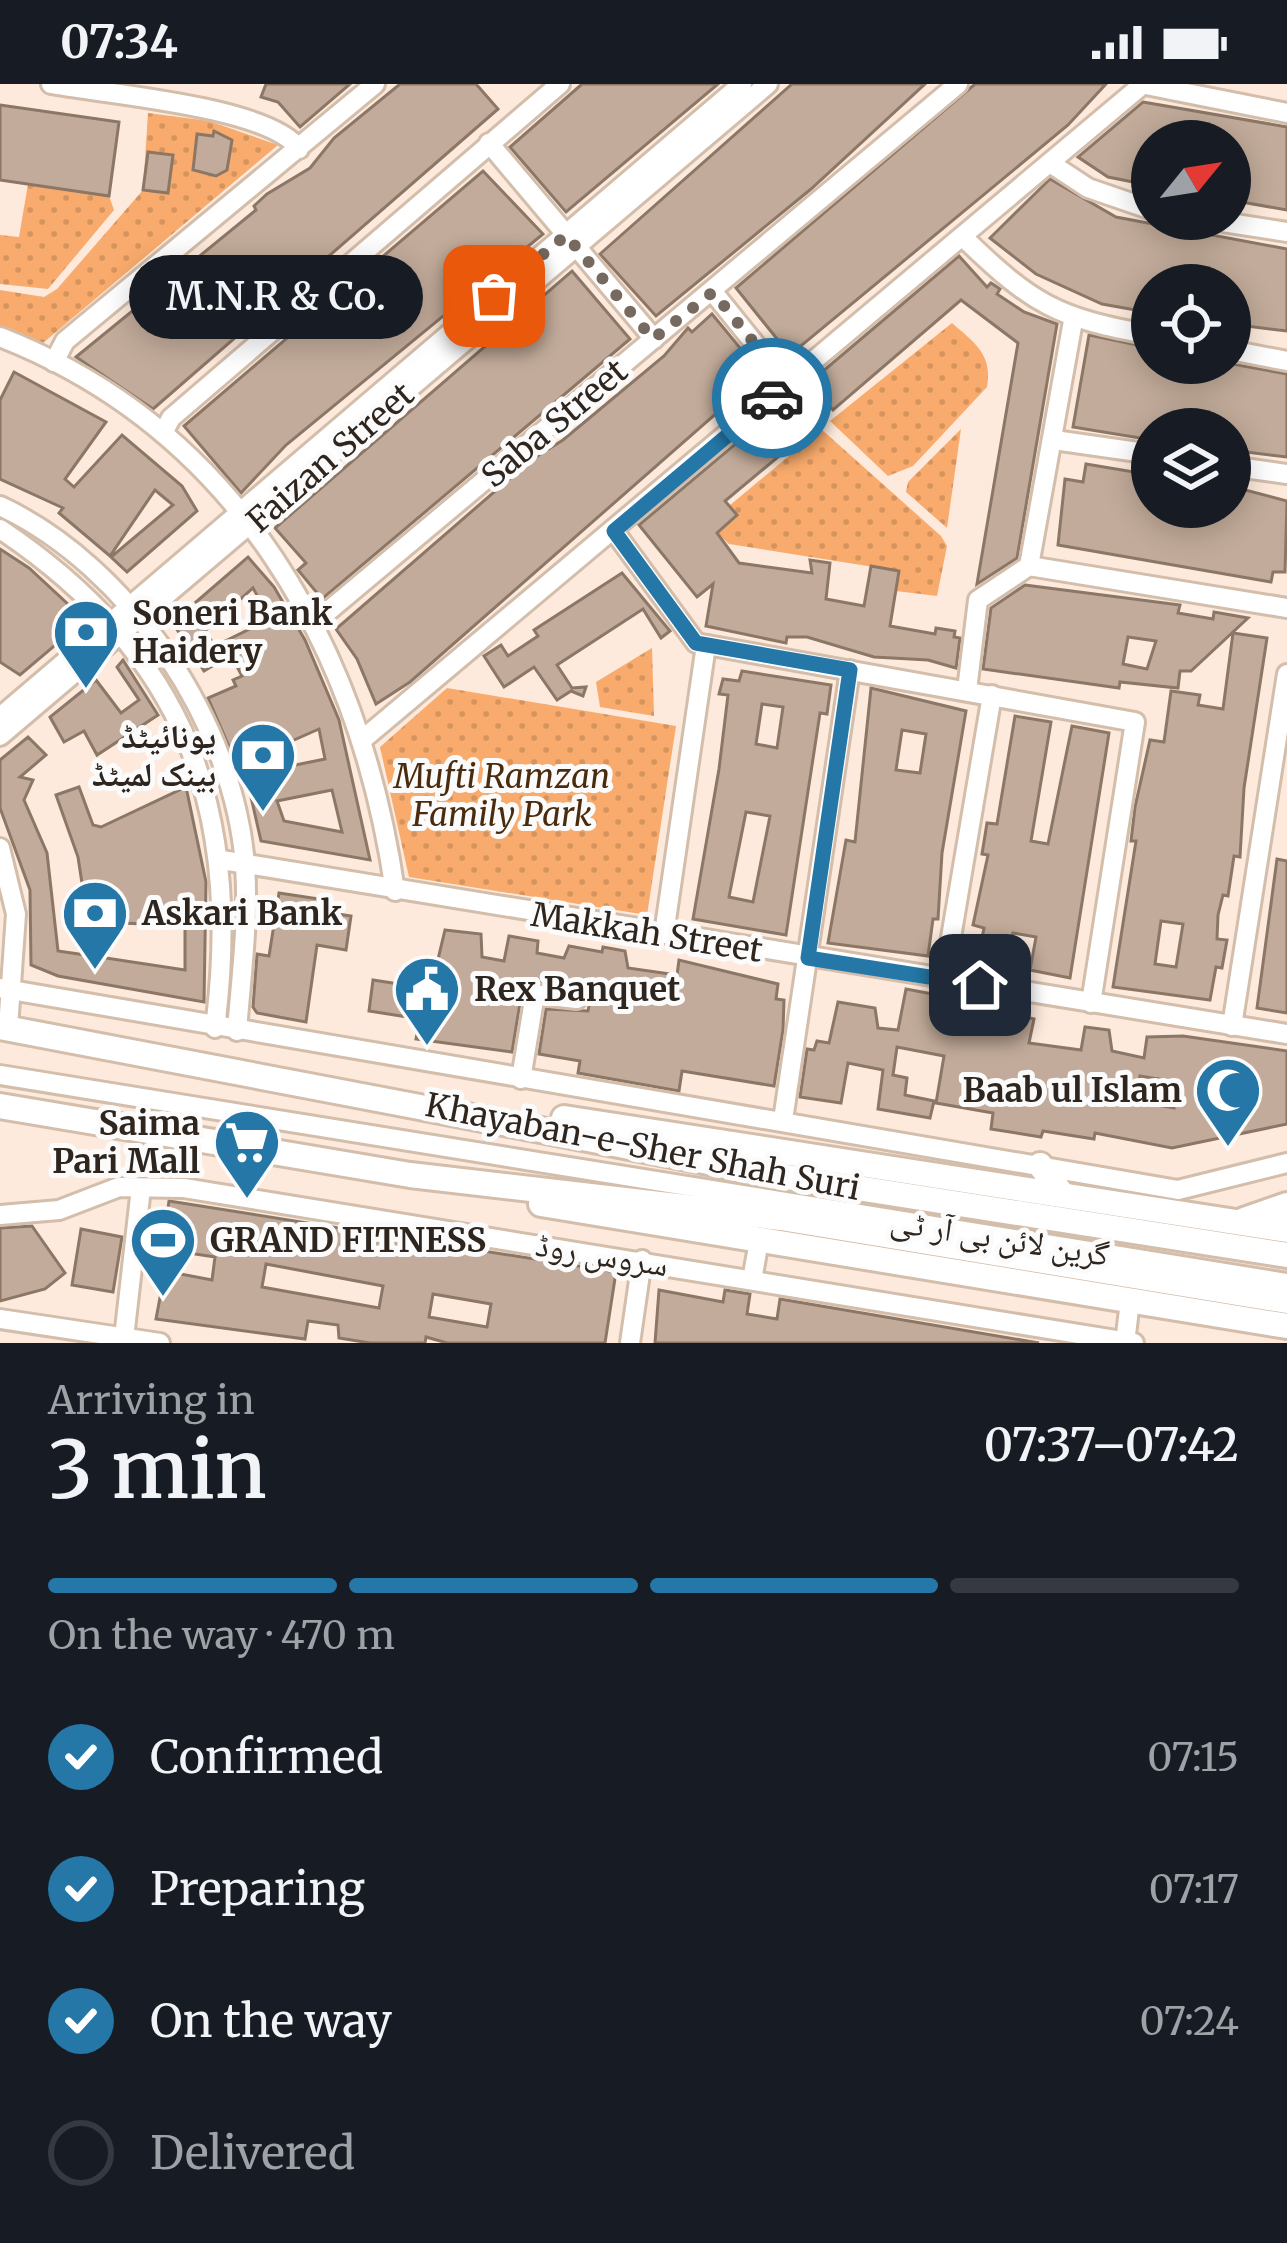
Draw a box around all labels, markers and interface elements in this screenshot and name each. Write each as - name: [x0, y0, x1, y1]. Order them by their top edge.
- text: 07:34: [60, 14, 178, 70]
- north arrow: [1131, 120, 1251, 240]
- map controls: [1131, 120, 1251, 528]
- pin: [443, 245, 545, 347]
- callout: M.N.R & Co.: [128, 254, 422, 338]
- icon: bag: [461, 263, 527, 329]
- button: locate: [1131, 264, 1251, 384]
- text: M.N.R & Co.: [166, 272, 386, 321]
- courier: [712, 338, 832, 458]
- street label: Saba Street: [473, 350, 636, 496]
- icon: car: [739, 365, 805, 431]
- street label: Faizan Street: [239, 374, 422, 541]
- button: layers: [1131, 408, 1251, 528]
- place label: Soneri Bank Haidery: [132, 593, 333, 672]
- bank icon: Soneri Bank Haidery: [51, 597, 121, 691]
- place label: یونائیٹڈ بینک لمیٹڈ: [92, 716, 216, 795]
- bank icon: یونائیٹڈ بینک لمیٹڈ: [228, 720, 298, 814]
- park label: Mufti Ramzan Family Park: [392, 756, 610, 835]
- bank icon: Askari Bank: [60, 878, 130, 972]
- place label: Askari Bank: [141, 893, 343, 934]
- street label: Makkah Street: [528, 894, 766, 971]
- pin: [929, 934, 1031, 1036]
- icon: home: [947, 952, 1013, 1018]
- public building icon: Rex Banquet: [392, 954, 462, 1048]
- place label: Rex Banquet: [474, 969, 680, 1010]
- mosque icon: Baab ul Islam: [1193, 1055, 1263, 1149]
- place label: Baab ul Islam: [962, 1070, 1182, 1111]
- street label: Khayaban-e-Sher Shah Suri: [422, 1084, 864, 1209]
- place label: Saima Pari Mall: [52, 1103, 200, 1182]
- supermarket icon: Saima Pari Mall: [212, 1107, 282, 1201]
- street label: گرین لائن بی آر ٹی: [888, 1200, 1112, 1275]
- sports icon: GRAND FITNESS: [128, 1205, 198, 1299]
- place label: GRAND FITNESS: [210, 1220, 486, 1261]
- street label: سروس روڈ: [533, 1224, 671, 1285]
- text: Arriving in: [48, 1376, 255, 1425]
- text: 07:37–07:42: [984, 1417, 1239, 1473]
- text: 3 min: [48, 1421, 267, 1519]
- text: On the way · 470 m: [48, 1611, 395, 1660]
- icon: check: [48, 1724, 114, 1790]
- text: Confirmed: [150, 1729, 383, 1785]
- text: 07:15: [1147, 1733, 1239, 1782]
- icon: check: [48, 1856, 114, 1922]
- text: Preparing: [150, 1861, 365, 1917]
- text: 07:17: [1149, 1865, 1239, 1914]
- icon: check: [48, 1988, 114, 2054]
- text: On the way: [150, 1993, 392, 2049]
- text: 07:24: [1139, 1997, 1239, 2046]
- text: Delivered: [150, 2125, 355, 2181]

